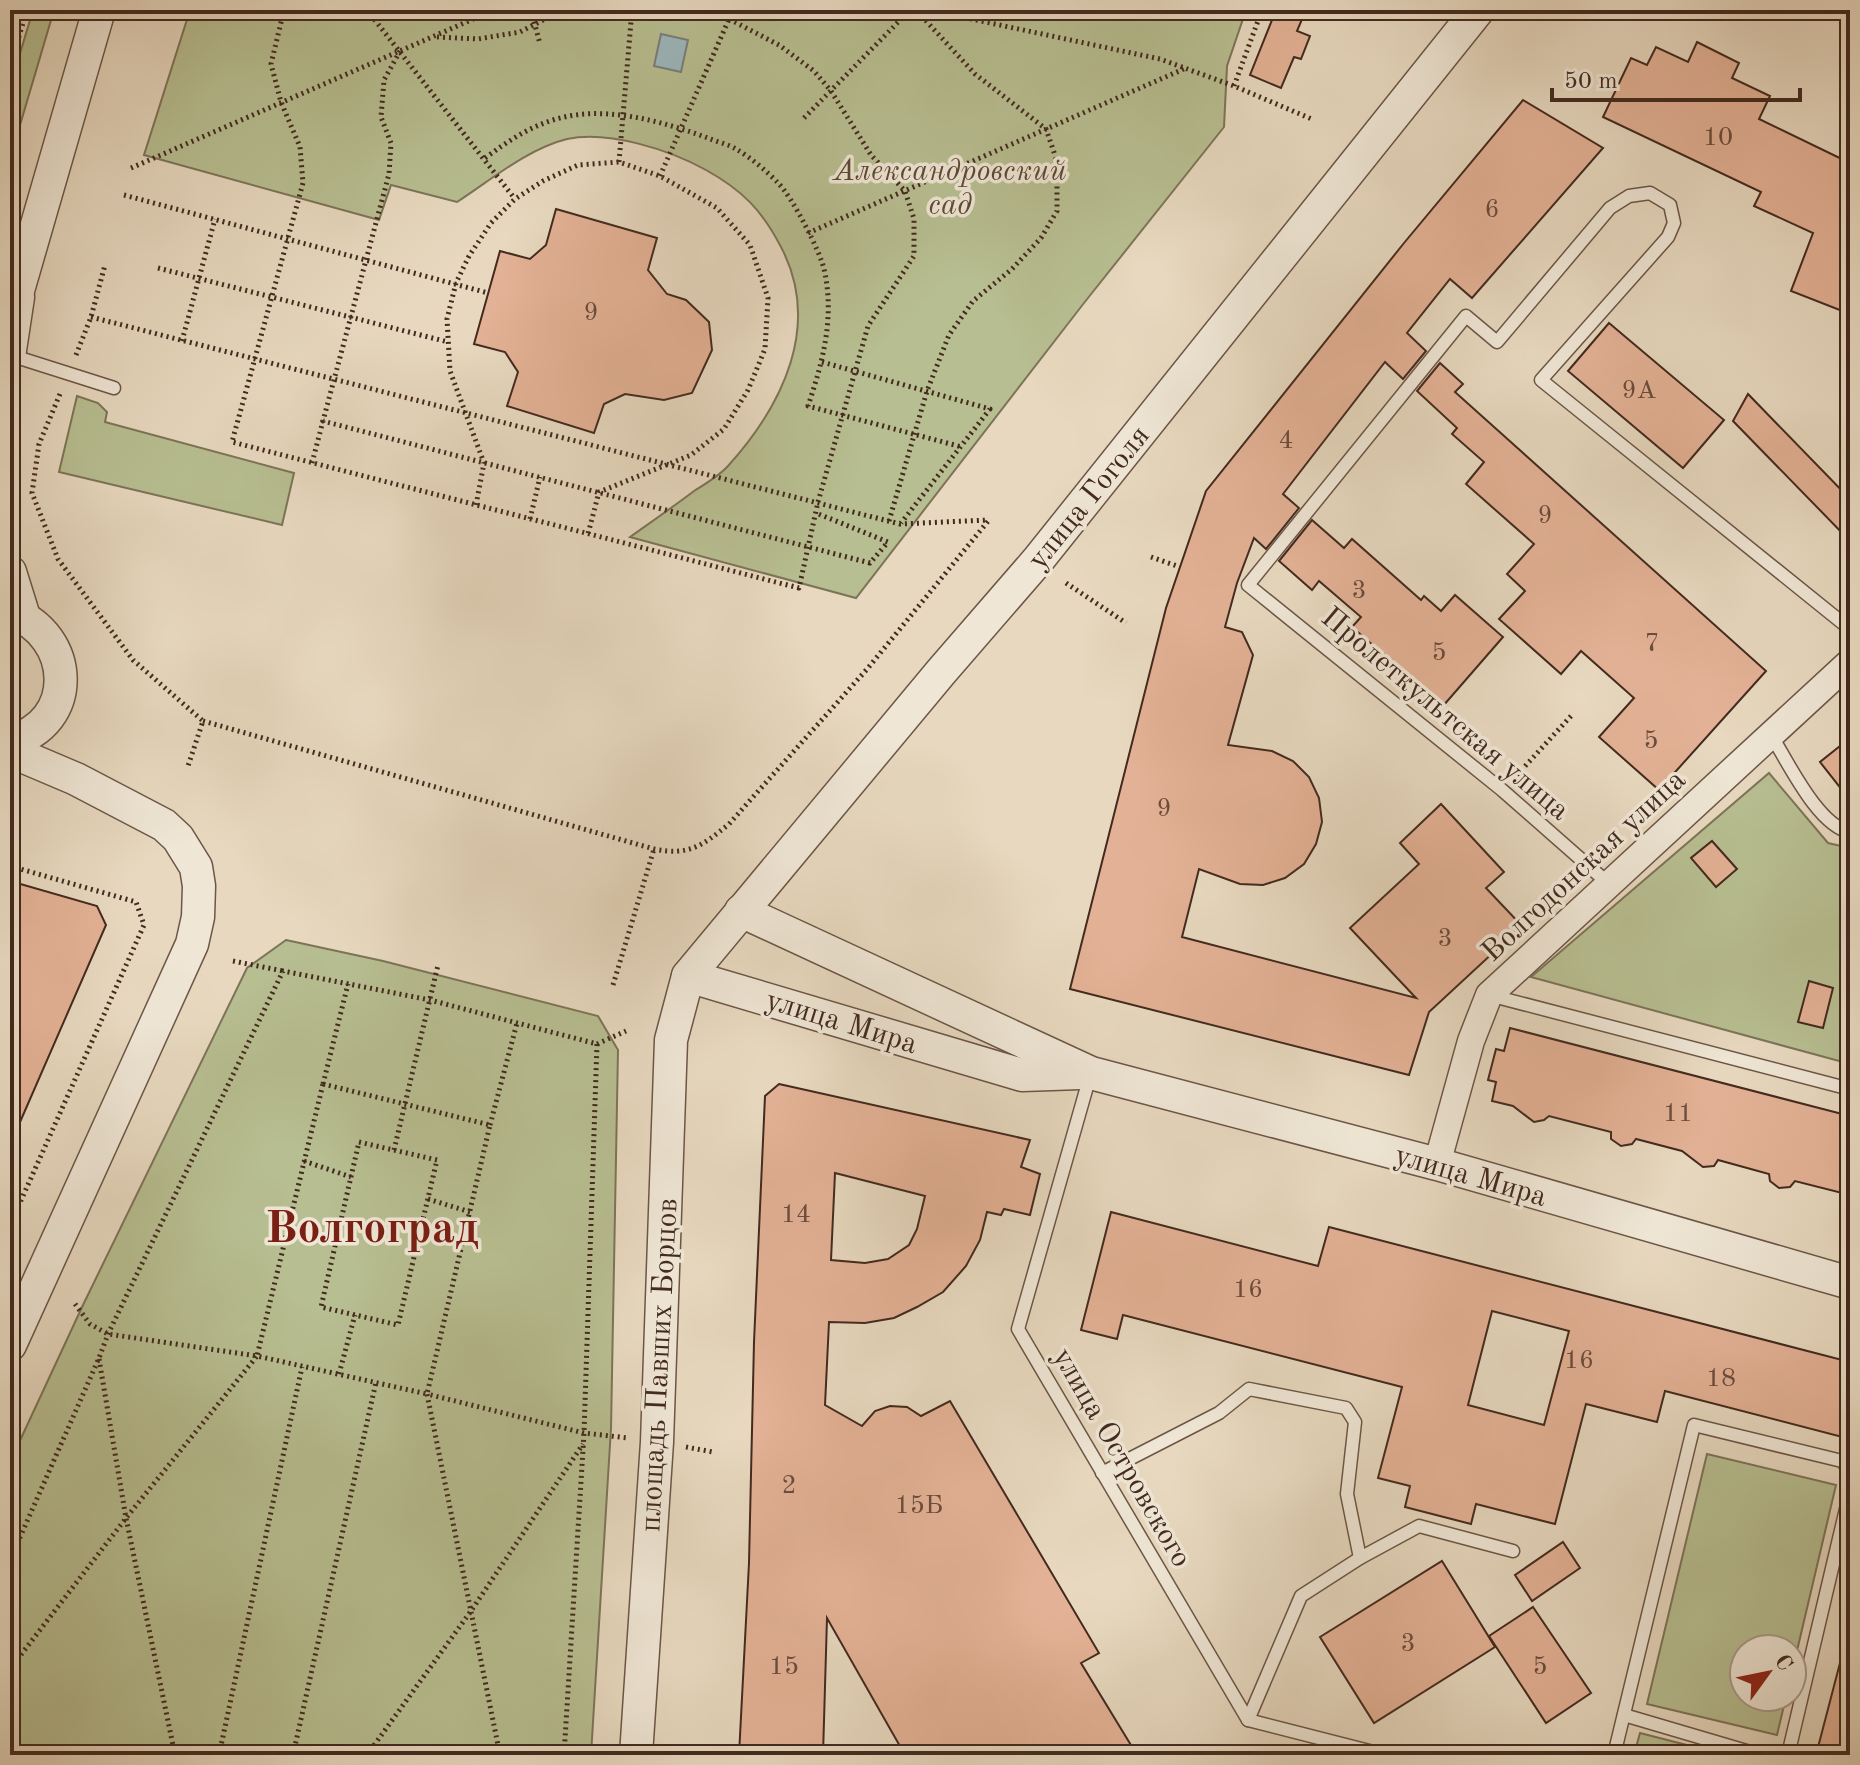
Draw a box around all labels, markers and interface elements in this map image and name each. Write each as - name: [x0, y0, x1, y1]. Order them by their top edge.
- scale bar: [1552, 52, 1800, 102]
- text: 50 m: [1564, 70, 1618, 94]
- house number: 10: [1703, 125, 1733, 151]
- park label: Александровский сад: [831, 157, 1067, 221]
- house number: 6: [1484, 197, 1500, 223]
- house number: 9: [583, 300, 599, 326]
- house number: 9А: [1622, 378, 1657, 404]
- street label: улица Гоголя: [1023, 421, 1156, 575]
- house number: 4: [1278, 428, 1294, 454]
- house number: 9: [1537, 503, 1553, 529]
- house number: 3: [1351, 578, 1367, 604]
- street label: Пролеткультская улица: [1315, 602, 1575, 827]
- house number: 7: [1644, 631, 1660, 657]
- house number: 5: [1431, 640, 1447, 666]
- house number: 5: [1643, 728, 1659, 754]
- street label: Волгодонская улица: [1477, 765, 1692, 968]
- house number: 9: [1156, 796, 1172, 822]
- house number: 3: [1437, 926, 1453, 952]
- street label: улица Мира: [762, 986, 921, 1060]
- house number: 11: [1663, 1101, 1693, 1127]
- street label: улица Мира: [1391, 1141, 1550, 1213]
- street label: площадь Павших Борцов: [636, 1197, 684, 1533]
- house number: 14: [781, 1202, 811, 1228]
- district label: Волгоград: [265, 1207, 479, 1253]
- house number: 16: [1233, 1277, 1263, 1303]
- street label: улица Островского: [1046, 1343, 1196, 1573]
- house number: 16: [1564, 1348, 1594, 1374]
- house number: 18: [1706, 1366, 1736, 1392]
- house number: 2: [781, 1473, 797, 1499]
- house number: 15Б: [895, 1493, 943, 1519]
- house number: 3: [1400, 1631, 1416, 1657]
- north arrow: [1728, 1633, 1808, 1713]
- text: С: [1770, 1651, 1796, 1675]
- house number: 15: [769, 1654, 799, 1680]
- house number: 5: [1532, 1654, 1548, 1680]

